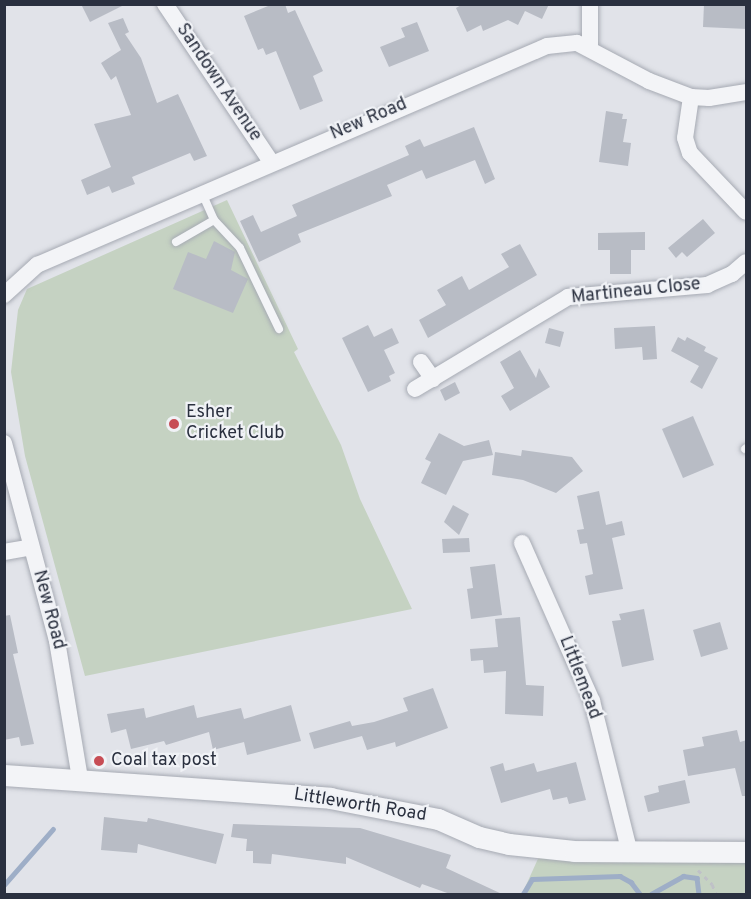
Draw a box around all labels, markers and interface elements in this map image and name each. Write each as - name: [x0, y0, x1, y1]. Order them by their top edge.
- street label: Sandown Avenue: [170, 20, 266, 146]
- street label: New Road: [327, 94, 411, 146]
- street label: Martineau Close: [570, 274, 702, 310]
- place label: Esher Cricket Club: [186, 403, 284, 446]
- marker: Esher Cricket Club: [167, 417, 181, 431]
- street label: New Road: [27, 568, 69, 652]
- street label: Littlemead: [553, 633, 605, 723]
- place label: Coal tax post: [111, 750, 217, 772]
- marker: Coal tax post: [92, 754, 106, 768]
- street label: Littleworth Road: [292, 785, 428, 827]

